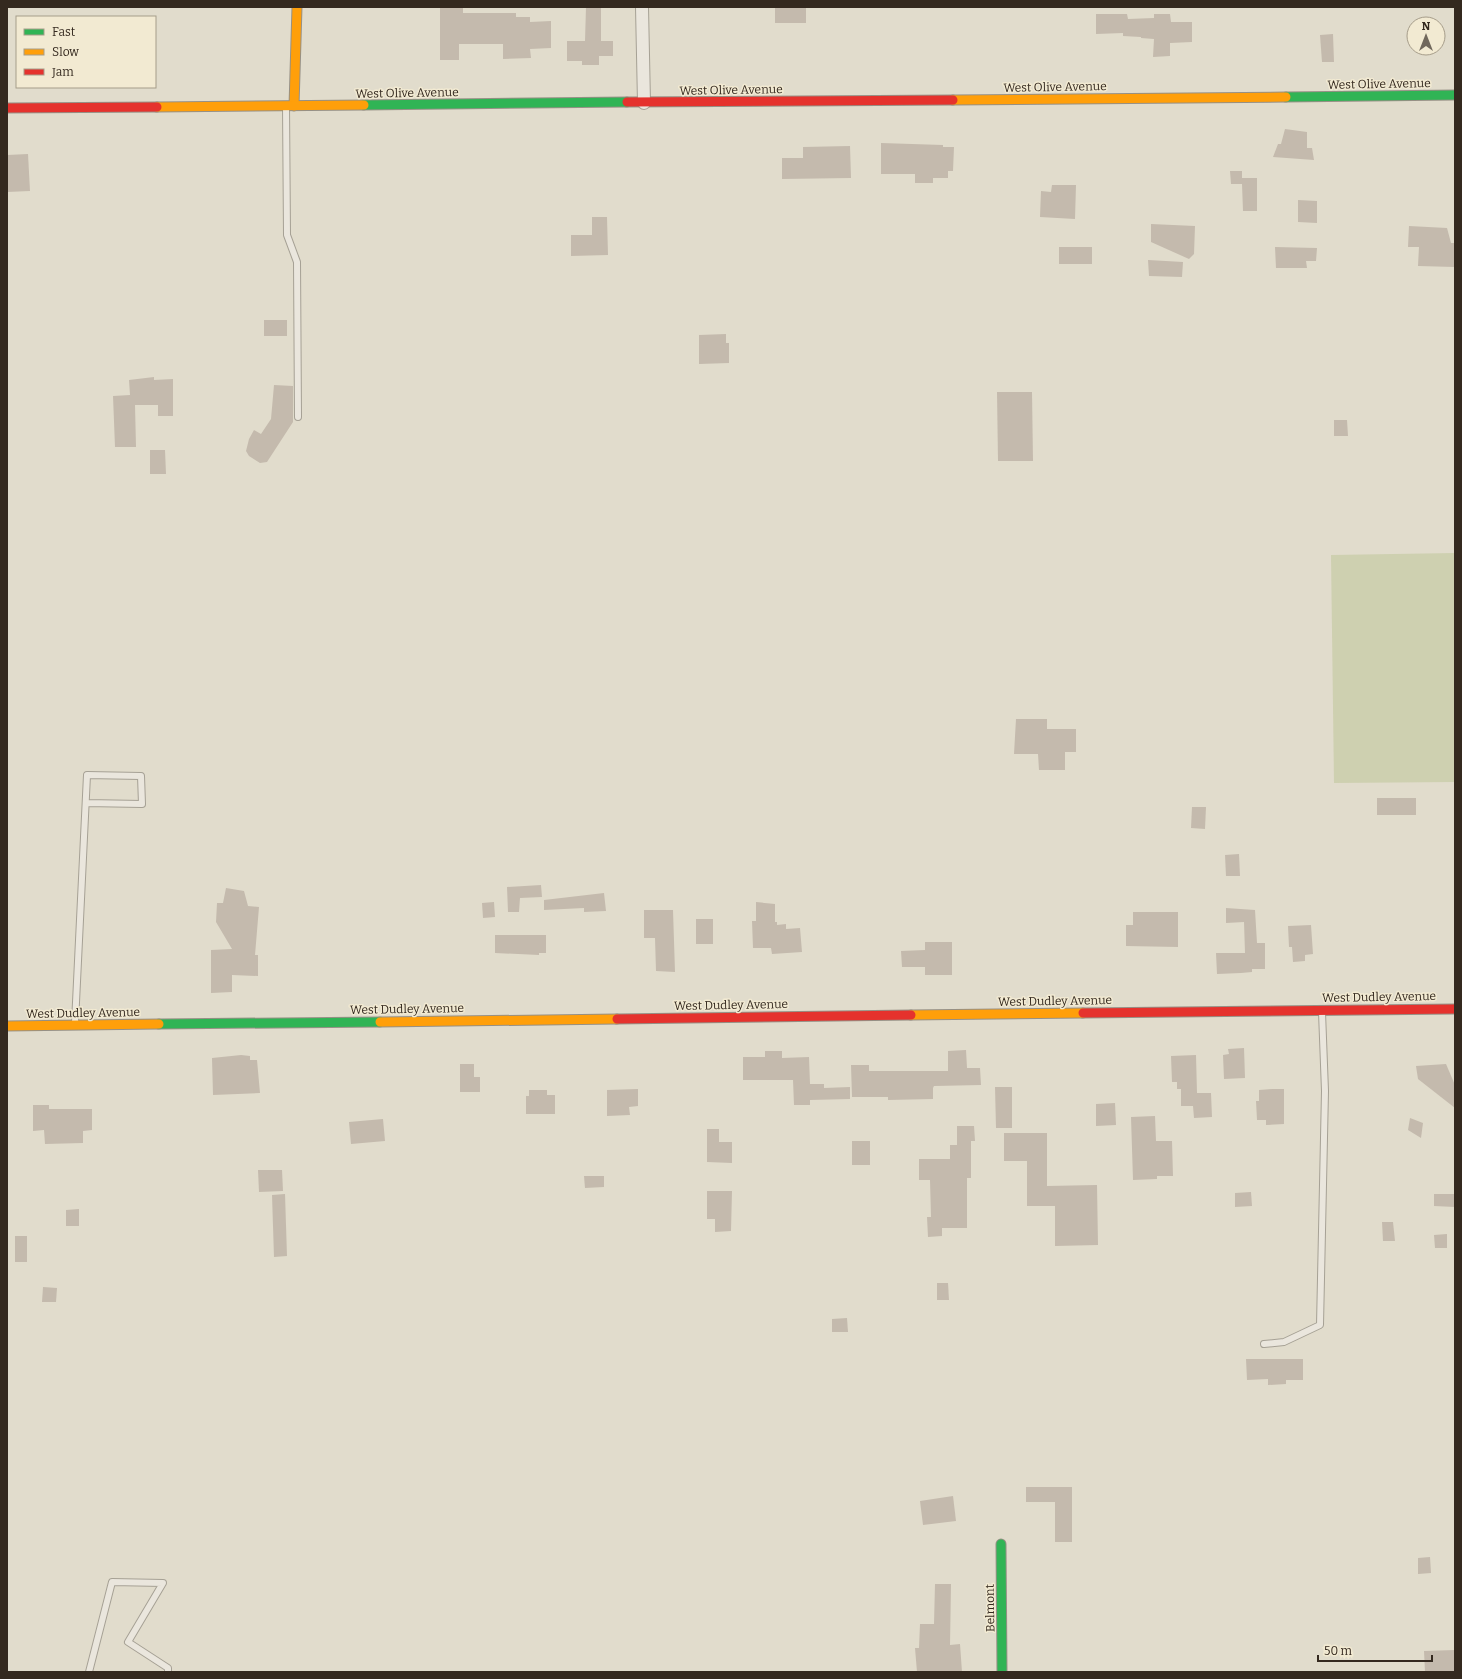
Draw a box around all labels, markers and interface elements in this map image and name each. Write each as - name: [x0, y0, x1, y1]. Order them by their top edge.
- legend: [16, 16, 156, 88]
- north arrow: [1406, 16, 1446, 56]
- text: N: [1422, 20, 1431, 33]
- text: Fast: [52, 25, 76, 39]
- text: Slow: [52, 45, 79, 59]
- text: Jam: [51, 65, 74, 79]
- street label: West Olive Avenue: [1327, 76, 1431, 92]
- street label: West Olive Avenue: [1003, 79, 1107, 95]
- street label: West Olive Avenue: [679, 82, 783, 98]
- street label: West Olive Avenue: [355, 85, 459, 101]
- street label: West Dudley Avenue: [1322, 989, 1436, 1005]
- street label: West Dudley Avenue: [998, 993, 1112, 1009]
- street label: West Dudley Avenue: [674, 997, 788, 1013]
- street label: West Dudley Avenue: [350, 1001, 464, 1017]
- street label: West Dudley Avenue: [26, 1005, 140, 1021]
- street label: Belmont: [983, 1583, 997, 1632]
- scale bar: [1318, 1637, 1432, 1663]
- text: 50 m: [1324, 1644, 1353, 1658]

